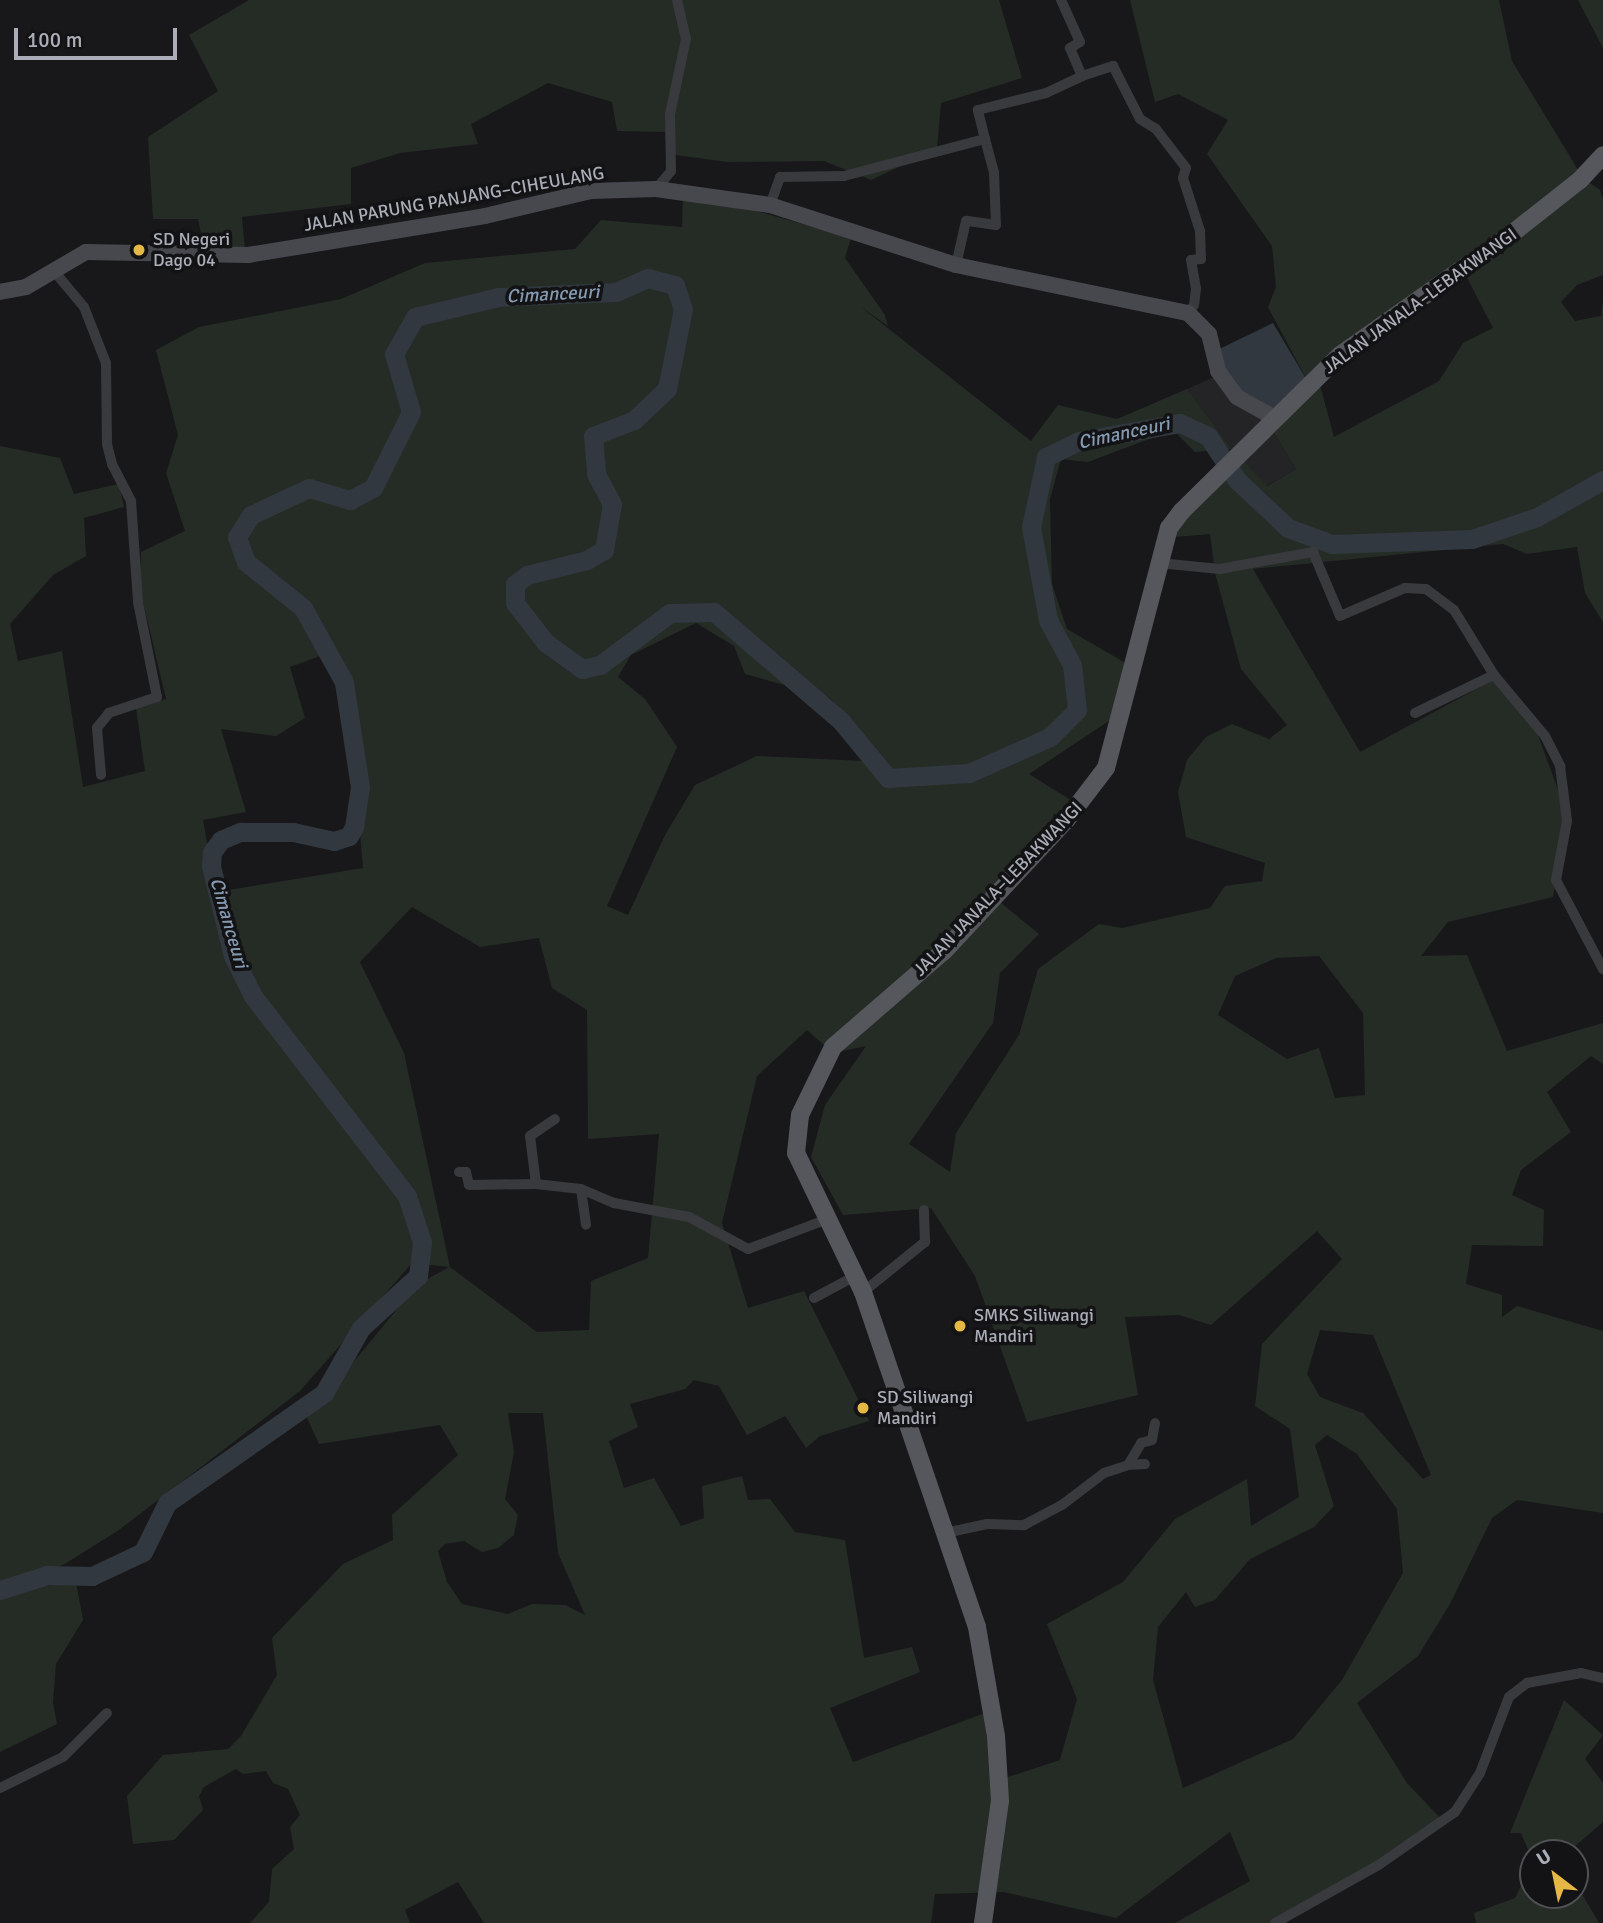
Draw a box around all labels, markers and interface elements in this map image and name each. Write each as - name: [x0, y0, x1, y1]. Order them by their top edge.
- scale bar: [18, 14, 180, 58]
- text: 100 m: [27, 27, 82, 53]
- street label: JALAN PARUNG PANJANG–CIHEULANG: [302, 162, 606, 236]
- street label: JALAN JANALA–LEBAKWANGI: [1319, 224, 1521, 378]
- place label: SD Negeri Dago 04: [153, 229, 230, 272]
- marker: SD Negeri Dago 04: [131, 242, 147, 258]
- water label: Cimanceuri: [506, 281, 600, 309]
- water label: Cimanceuri: [1076, 413, 1172, 455]
- street label: JALAN JANALA–LEBAKWANGI: [909, 797, 1087, 981]
- water label: Cimanceuri: [204, 875, 252, 971]
- place label: SMKS Siliwangi Mandiri: [974, 1305, 1094, 1348]
- marker: SMKS Siliwangi Mandiri: [952, 1318, 968, 1334]
- place label: SD Siliwangi Mandiri: [877, 1387, 973, 1430]
- marker: SD Siliwangi Mandiri: [855, 1400, 871, 1416]
- north arrow: [1519, 1839, 1589, 1909]
- text: U: [1532, 1844, 1556, 1871]

